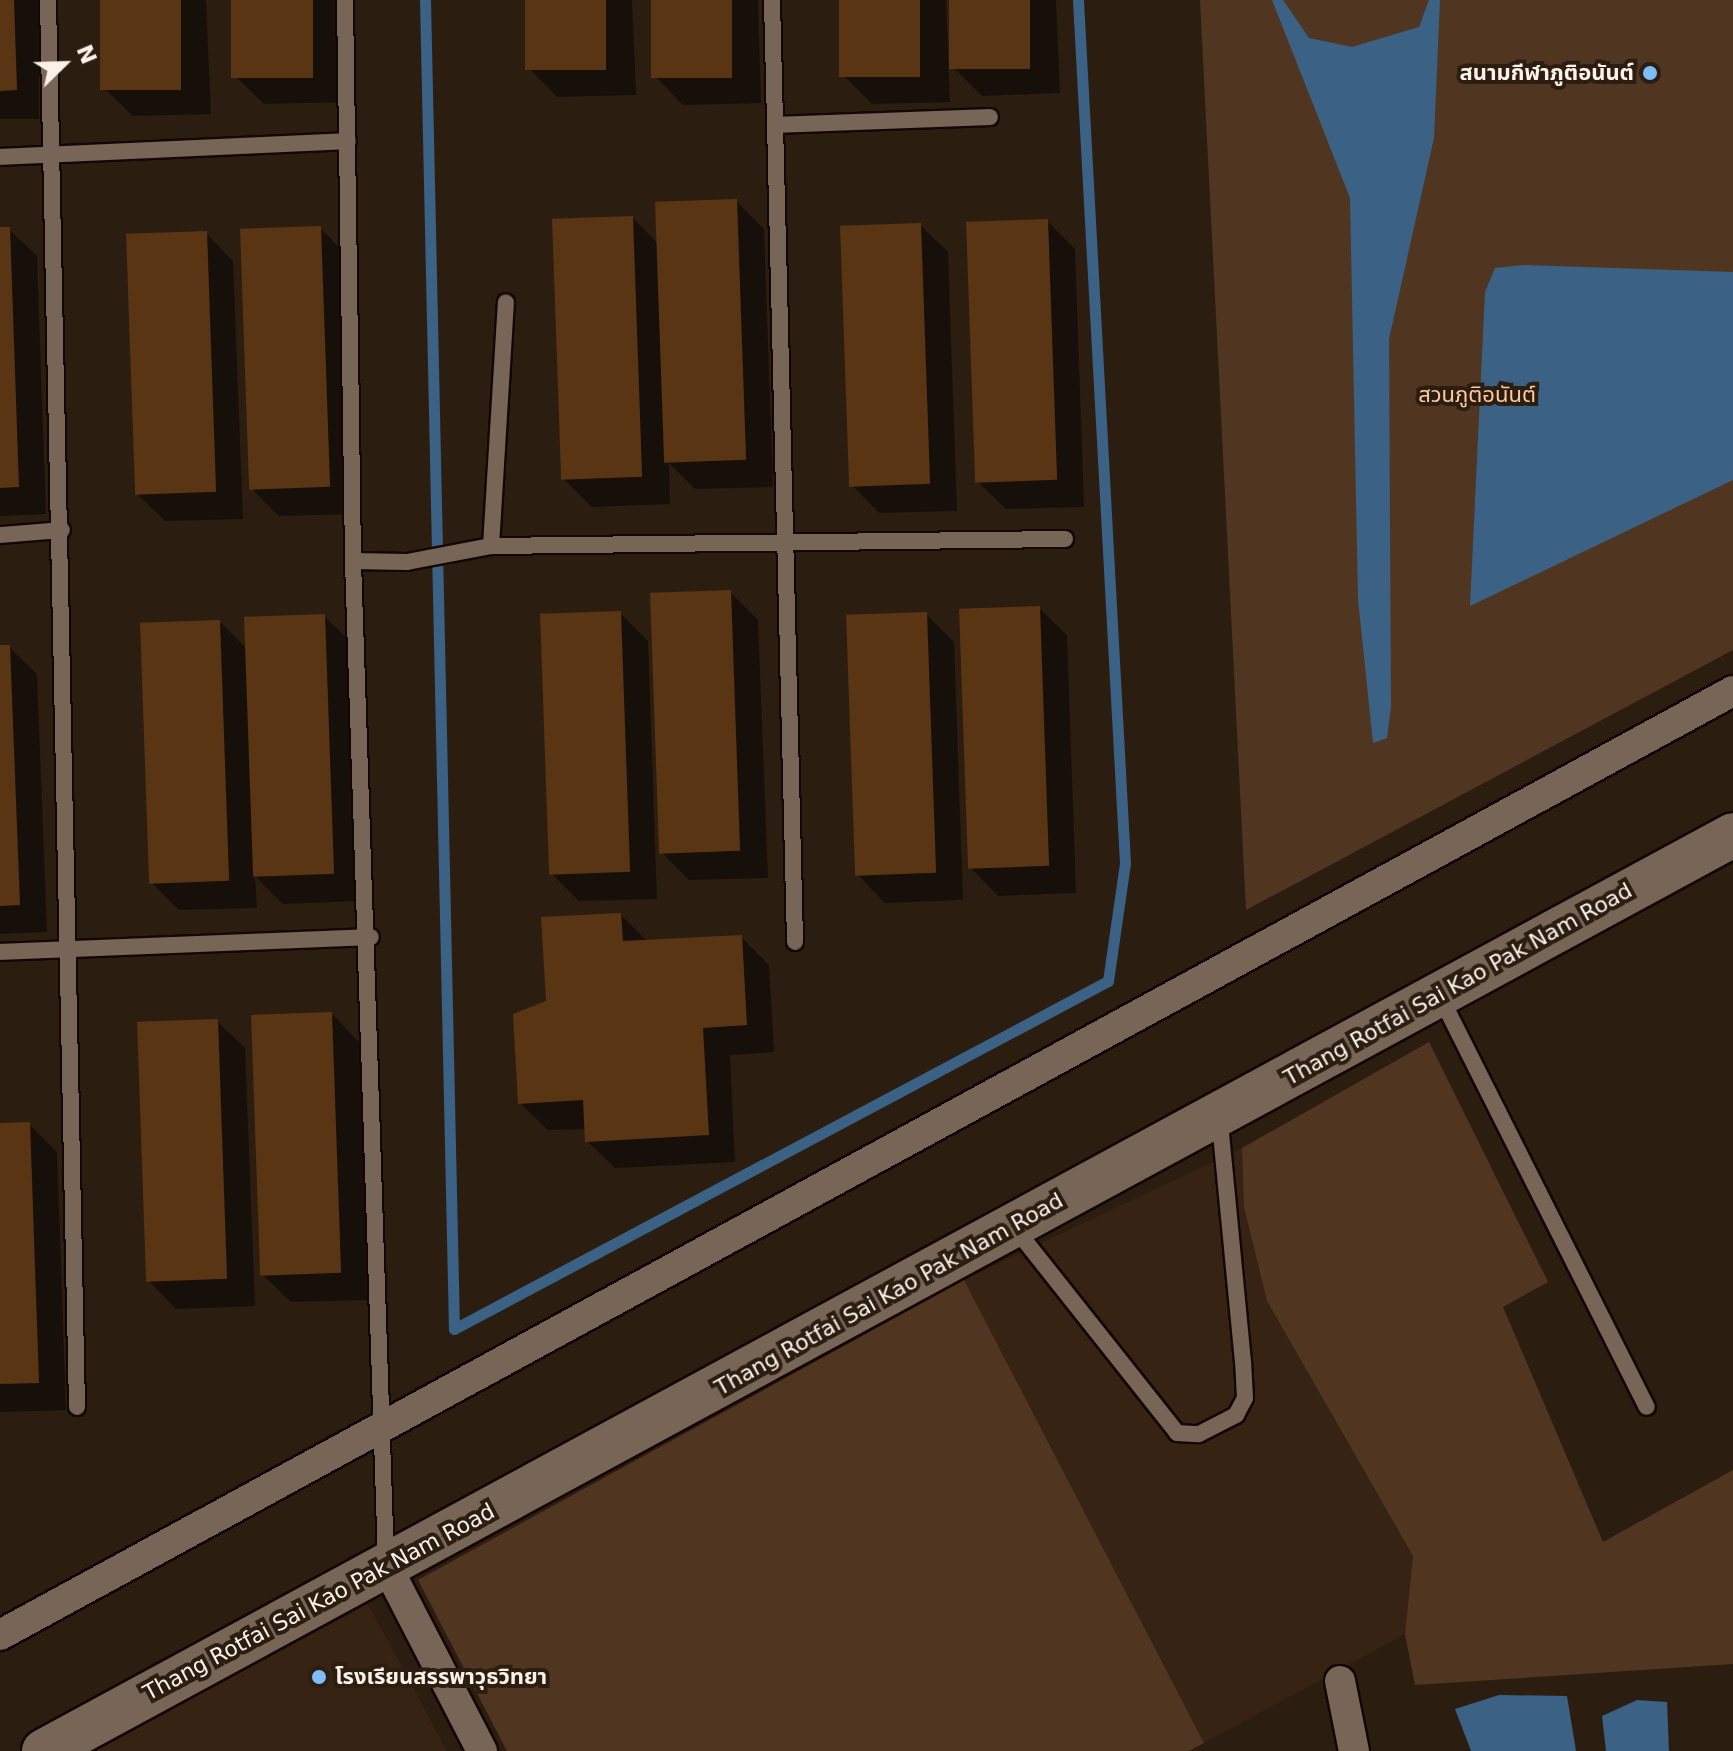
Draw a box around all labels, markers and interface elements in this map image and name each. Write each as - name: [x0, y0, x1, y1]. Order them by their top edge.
- north arrow: [24, 24, 104, 104]
- text: N: [71, 41, 102, 68]
- place label: สนามกีฬาภูติอนันต์: [1460, 60, 1634, 86]
- marker: สนามกีฬาภูติอนันต์: [1641, 64, 1659, 82]
- park label: สวนภูติอนันต์: [1418, 382, 1536, 408]
- street label: Thang Rotfai Sai Kao Pak Nam Road: [1279, 877, 1637, 1091]
- street label: Thang Rotfai Sai Kao Pak Nam Road: [710, 1187, 1068, 1401]
- street label: Thang Rotfai Sai Kao Pak Nam Road: [139, 1498, 499, 1706]
- place label: โรงเรียนสรรพาวุธวิทยา: [335, 1664, 547, 1690]
- marker: โรงเรียนสรรพาวุธวิทยา: [310, 1668, 328, 1686]

